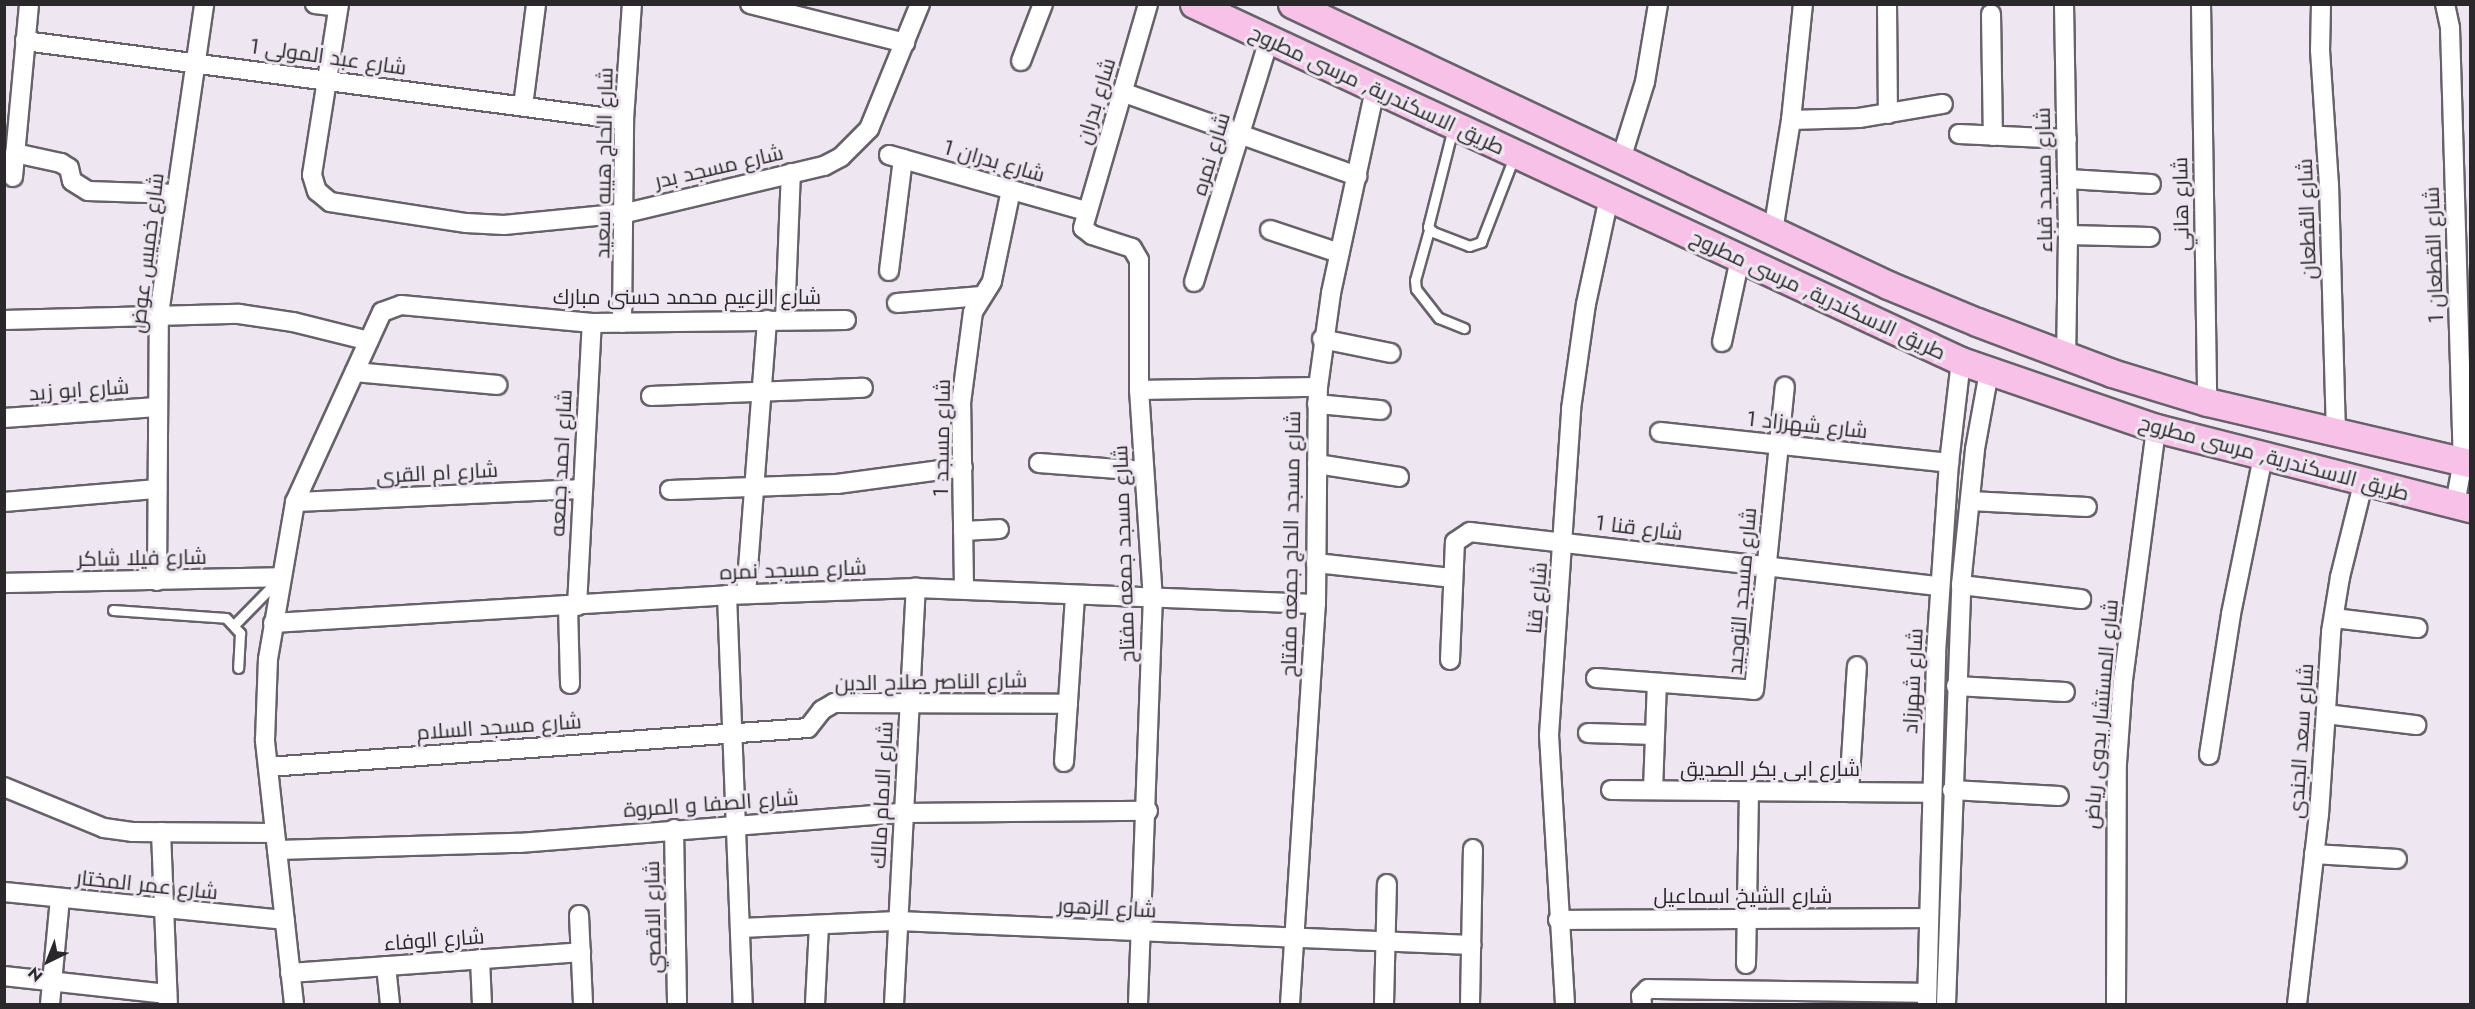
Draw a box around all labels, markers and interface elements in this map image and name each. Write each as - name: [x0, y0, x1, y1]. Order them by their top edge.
- street label: طريق الاسكندرية, مرسى مطروح: [1245, 20, 1509, 160]
- street label: شارع عبد المولى 1: [248, 34, 408, 80]
- street label: شارع بدران: [1071, 55, 1121, 147]
- street label: شارع الحاج هيبه سعيد: [590, 67, 618, 259]
- street label: شارع مسجد قباء: [2030, 107, 2058, 253]
- street label: شارع نمره: [1186, 110, 1236, 198]
- street label: شارع بدران 1: [940, 134, 1048, 188]
- street label: شارع مسجد بدر: [652, 140, 786, 194]
- street label: شارع هاني: [2168, 157, 2194, 251]
- street label: شارع القطعان: [2292, 158, 2322, 280]
- street label: شارع خميس عوض: [125, 172, 169, 334]
- street label: شارع القطعان 1: [2419, 186, 2449, 324]
- street label: طريق الاسكندرية, مرسى مطروح: [1686, 225, 1950, 365]
- street label: شارع الزعيم محمد حسنى مبارك: [553, 284, 821, 310]
- street label: شارع ابو زيد: [28, 374, 130, 406]
- street label: شارع مسجد 1: [928, 379, 956, 497]
- street label: شارع احمد جمعه: [545, 389, 577, 537]
- street label: شارع شهرزاد 1: [1745, 406, 1869, 444]
- street label: طريق الاسكندرية, مرسى مطروح: [2136, 410, 2412, 506]
- street label: شارع مسجد الحاج جمعه مفتاح: [1276, 411, 1306, 677]
- street label: شارع مسجد جمعه مفتاح: [1108, 445, 1140, 663]
- street label: شارع ام القرى: [375, 457, 499, 489]
- street label: شارع مسجد التوحيد: [1722, 506, 1762, 676]
- street label: شارع قنا 1: [1594, 510, 1684, 546]
- street label: شارع فيلا شاكر: [77, 544, 207, 572]
- street label: شارع مسجد نمره: [719, 555, 867, 585]
- street label: شارع قنا: [1521, 561, 1553, 635]
- street label: شارع المستشار بدوى رياض: [2078, 598, 2124, 830]
- street label: شارع شهرزاد: [1898, 628, 1928, 734]
- street label: شارع سعد الجندى: [2283, 663, 2319, 819]
- street label: شارع الناصر صلاح الدين: [834, 668, 1028, 696]
- street label: شارع مسجد السلام: [416, 709, 582, 745]
- street label: شارع الامام مالك: [866, 721, 898, 869]
- street label: شارع ابى بكر الصديق: [1680, 756, 1860, 782]
- street label: شارع الصفا و المروة: [623, 785, 799, 823]
- street label: شارع الاقصي: [639, 860, 667, 974]
- street label: شارع عمر المختار: [75, 865, 219, 905]
- street label: شارع الشيخ اسماعيل: [1654, 883, 1832, 909]
- street label: شارع الزهور: [1057, 893, 1157, 923]
- street label: شارع الوفاء: [383, 924, 485, 956]
- north arrow: [18, 931, 78, 991]
- text: N: [23, 962, 48, 987]

